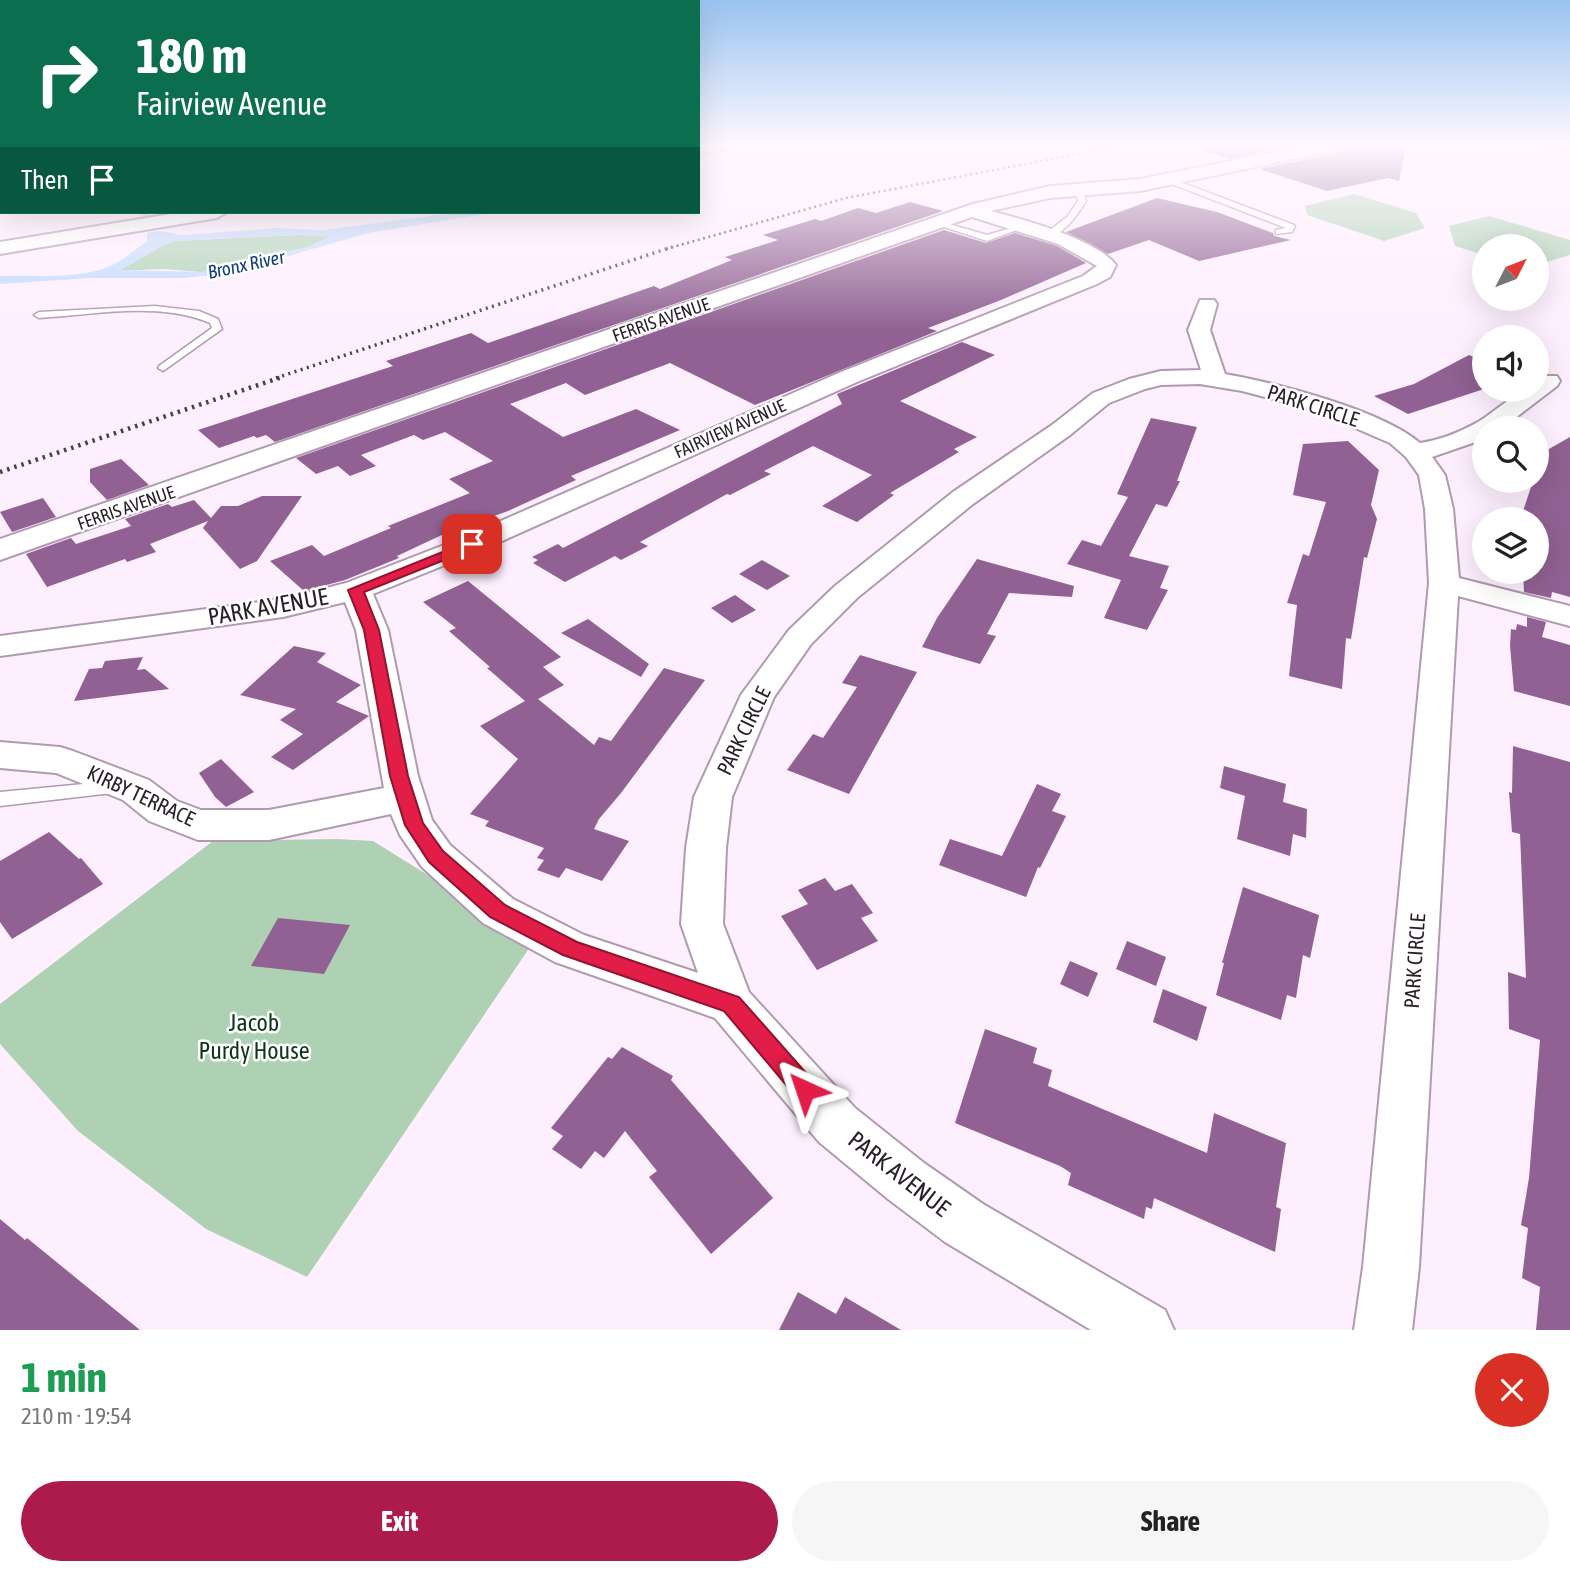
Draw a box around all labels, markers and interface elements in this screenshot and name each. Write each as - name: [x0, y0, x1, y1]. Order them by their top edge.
- text: 180 m: [136, 27, 247, 83]
- icon: right: [21, 28, 112, 119]
- text: Fairview Avenue: [136, 85, 327, 122]
- icon: arrive: [83, 161, 121, 199]
- text: Then: [21, 165, 69, 195]
- north arrow: [1472, 234, 1549, 312]
- map controls: [1472, 234, 1549, 584]
- water label: Bronx River: [205, 245, 288, 283]
- street label: FERRIS AVENUE: [609, 293, 712, 346]
- button: sound: [1472, 325, 1549, 402]
- street label: PARK CIRCLE: [1264, 379, 1362, 431]
- street label: FAIRVIEW AVENUE: [671, 394, 789, 462]
- button: search: [1472, 416, 1549, 493]
- street label: FERRIS AVENUE: [74, 481, 177, 534]
- button: layers: [1472, 507, 1549, 584]
- pin: [442, 514, 502, 574]
- icon: arrive: [453, 525, 491, 563]
- street label: PARK AVENUE: [206, 583, 330, 630]
- street label: PARK CIRCLE: [711, 683, 775, 779]
- street label: KIRBY TERRACE: [84, 760, 199, 831]
- street label: PARK CIRCLE: [1399, 913, 1429, 1009]
- park label: Jacob Purdy House: [198, 1009, 310, 1064]
- position arrow: [768, 1053, 842, 1127]
- street label: PARK AVENUE: [843, 1126, 955, 1222]
- text: 1 min: [21, 1353, 107, 1401]
- button: close: [1475, 1353, 1549, 1427]
- text: 210 m · 19:54: [21, 1403, 132, 1429]
- button: Exit: [21, 1481, 778, 1561]
- button: Share: [792, 1481, 1549, 1561]

